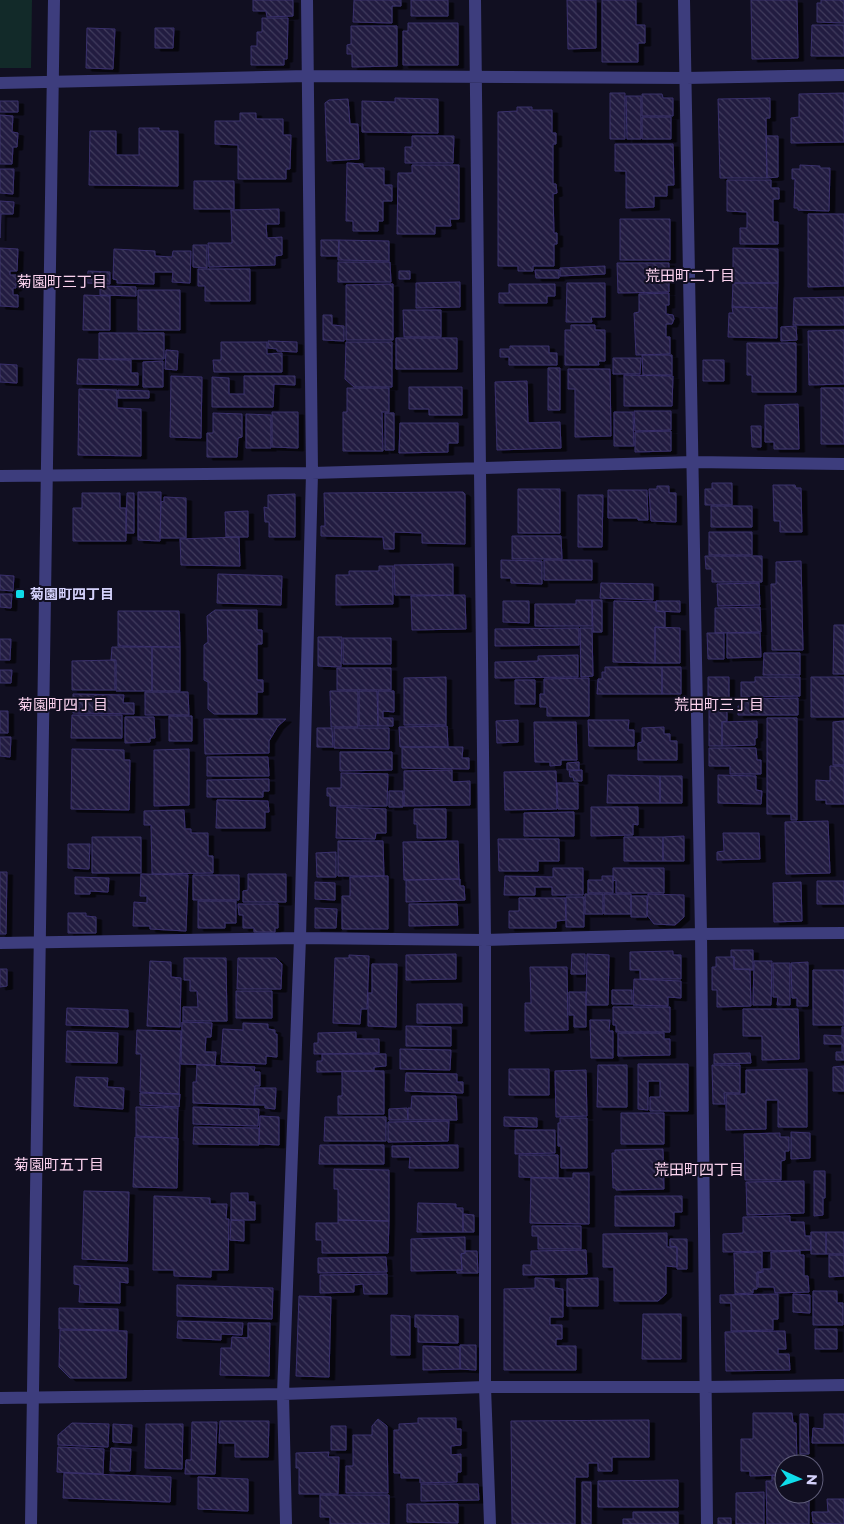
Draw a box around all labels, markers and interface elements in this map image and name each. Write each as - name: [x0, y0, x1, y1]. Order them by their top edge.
- district label: 荒田町二丁目: [645, 266, 735, 285]
- district label: 菊園町三丁目: [17, 272, 107, 291]
- place label: 菊園町四丁目: [30, 585, 114, 603]
- marker: 菊園町四丁目: [14, 588, 26, 600]
- district label: 菊園町四丁目: [18, 695, 108, 714]
- district label: 荒田町三丁目: [674, 695, 764, 714]
- district label: 菊園町五丁目: [14, 1155, 104, 1174]
- district label: 荒田町四丁目: [654, 1160, 744, 1179]
- north arrow: [774, 1454, 824, 1504]
- text: N: [803, 1474, 821, 1486]

